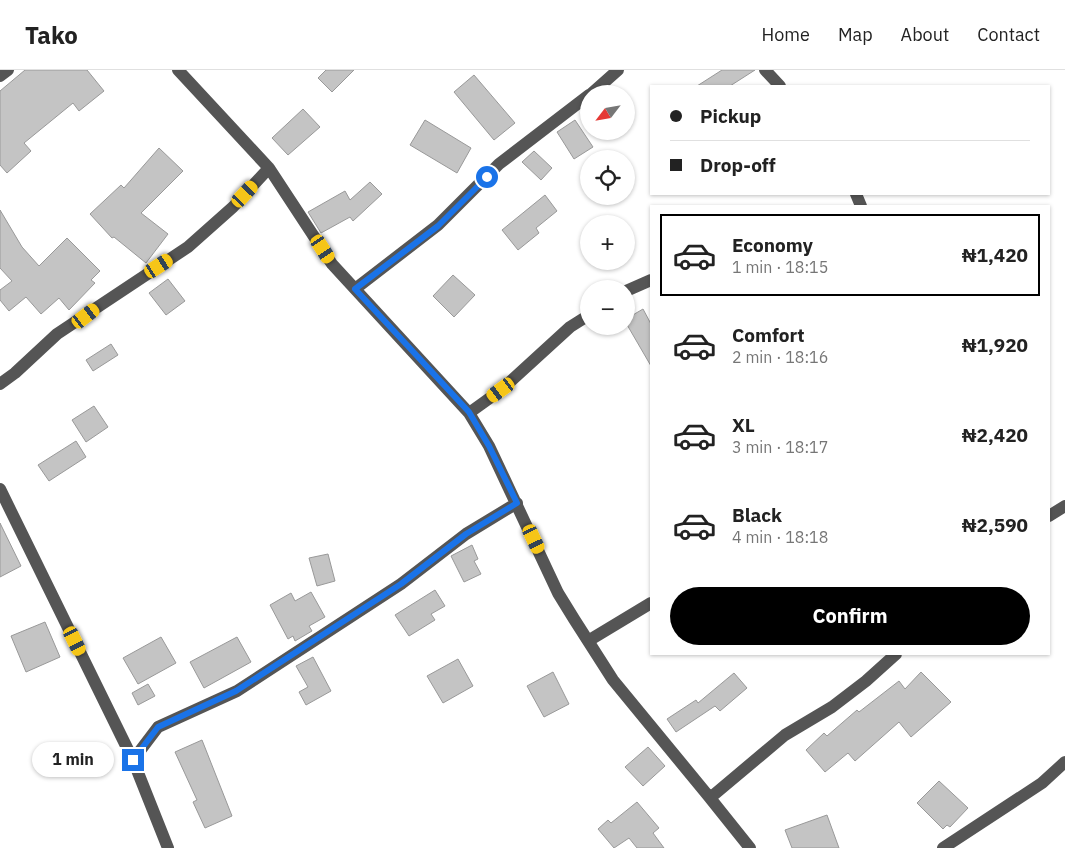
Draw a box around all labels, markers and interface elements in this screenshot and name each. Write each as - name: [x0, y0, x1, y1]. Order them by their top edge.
- text: Tako: [25, 19, 78, 51]
- text: Home: [762, 23, 810, 46]
- text: Map: [838, 23, 873, 46]
- text: About: [901, 23, 949, 46]
- text: Contact: [977, 23, 1040, 46]
- north arrow: [580, 85, 635, 140]
- map controls: [580, 85, 635, 335]
- text: Pickup: [700, 104, 761, 128]
- button: locate: [580, 150, 635, 205]
- text: Drop-off: [700, 153, 776, 177]
- route start: [476, 166, 498, 188]
- car: [229, 178, 260, 210]
- button: +: [580, 215, 635, 270]
- car: [308, 232, 337, 266]
- icon: car: [672, 233, 717, 278]
- text: Economy: [732, 233, 813, 257]
- text: ₦1,420: [962, 243, 1028, 267]
- car: [142, 252, 175, 280]
- text: 1 min · 18:15: [732, 257, 828, 277]
- button: −: [580, 280, 635, 335]
- car: [69, 301, 102, 331]
- icon: car: [672, 323, 717, 368]
- text: Comfort: [732, 323, 805, 347]
- text: ₦1,920: [962, 333, 1028, 357]
- text: 2 min · 18:16: [732, 347, 828, 367]
- car: [484, 375, 517, 405]
- icon: car: [672, 413, 717, 458]
- text: XL: [732, 413, 755, 437]
- text: ₦2,420: [962, 423, 1028, 447]
- text: 3 min · 18:17: [732, 437, 828, 457]
- icon: car: [672, 503, 717, 548]
- text: Black: [732, 503, 782, 527]
- text: ₦2,590: [962, 513, 1028, 537]
- car: [520, 522, 547, 556]
- text: 4 min · 18:18: [732, 527, 828, 547]
- button: Confirm: [670, 587, 1030, 645]
- car: [61, 624, 88, 658]
- callout: 1 min: [33, 742, 116, 778]
- text: 1 min: [52, 749, 94, 769]
- route end: [122, 749, 144, 771]

